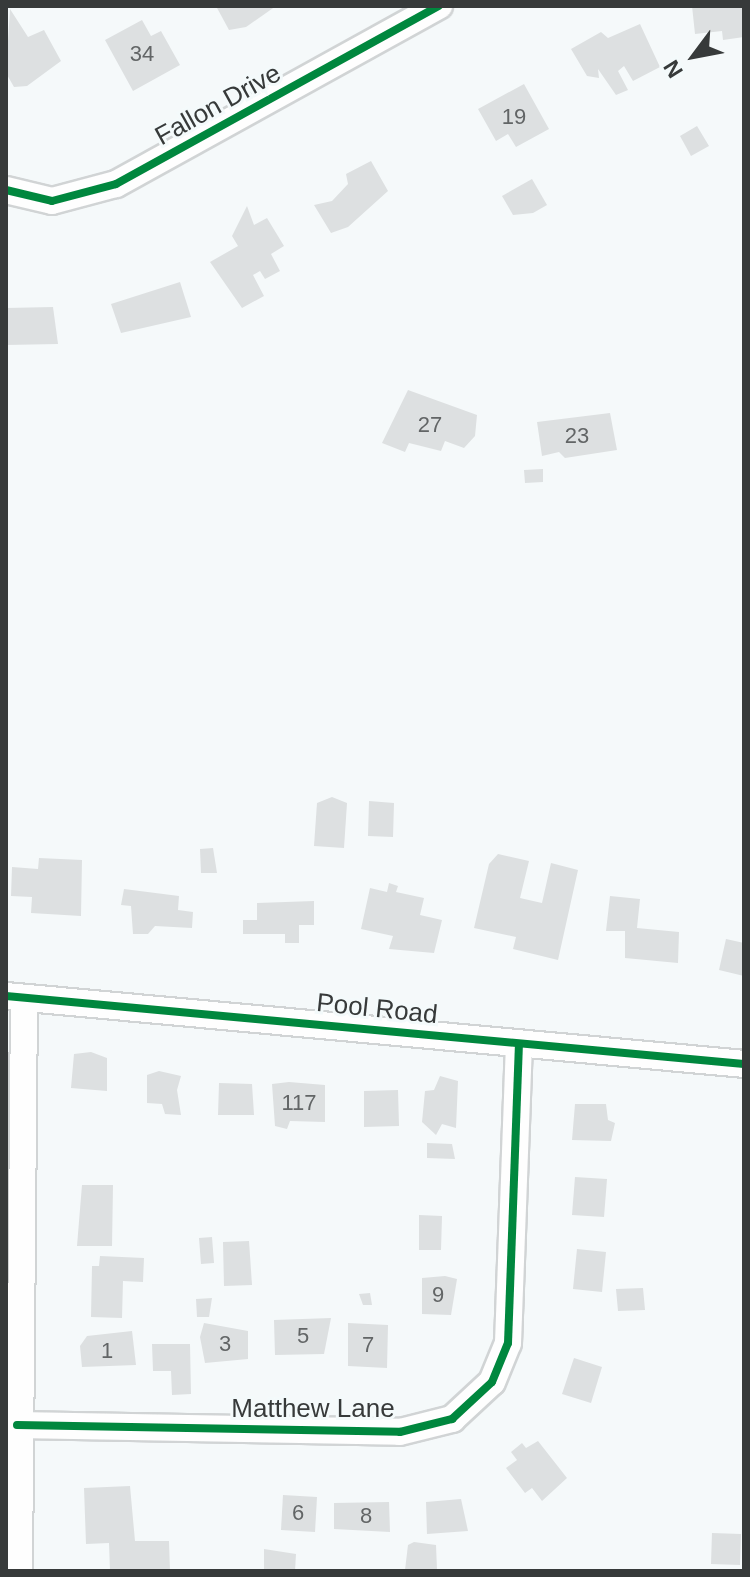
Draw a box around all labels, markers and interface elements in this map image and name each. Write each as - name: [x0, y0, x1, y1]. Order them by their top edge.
- north arrow: [654, 16, 734, 96]
- house number: 34: [130, 41, 154, 67]
- text: N: [658, 56, 688, 82]
- street label: Fallon Drive: [150, 58, 286, 152]
- house number: 19: [502, 104, 526, 130]
- house number: 27: [418, 412, 442, 438]
- house number: 23: [565, 423, 589, 449]
- street label: Pool Road: [315, 987, 439, 1031]
- house number: 117: [281, 1090, 317, 1116]
- house number: 9: [432, 1282, 444, 1308]
- house number: 5: [297, 1323, 309, 1349]
- house number: 3: [219, 1331, 231, 1357]
- house number: 7: [362, 1332, 374, 1358]
- house number: 1: [101, 1338, 113, 1364]
- street label: Matthew Lane: [231, 1393, 395, 1425]
- house number: 6: [292, 1500, 304, 1526]
- house number: 8: [360, 1503, 372, 1529]

